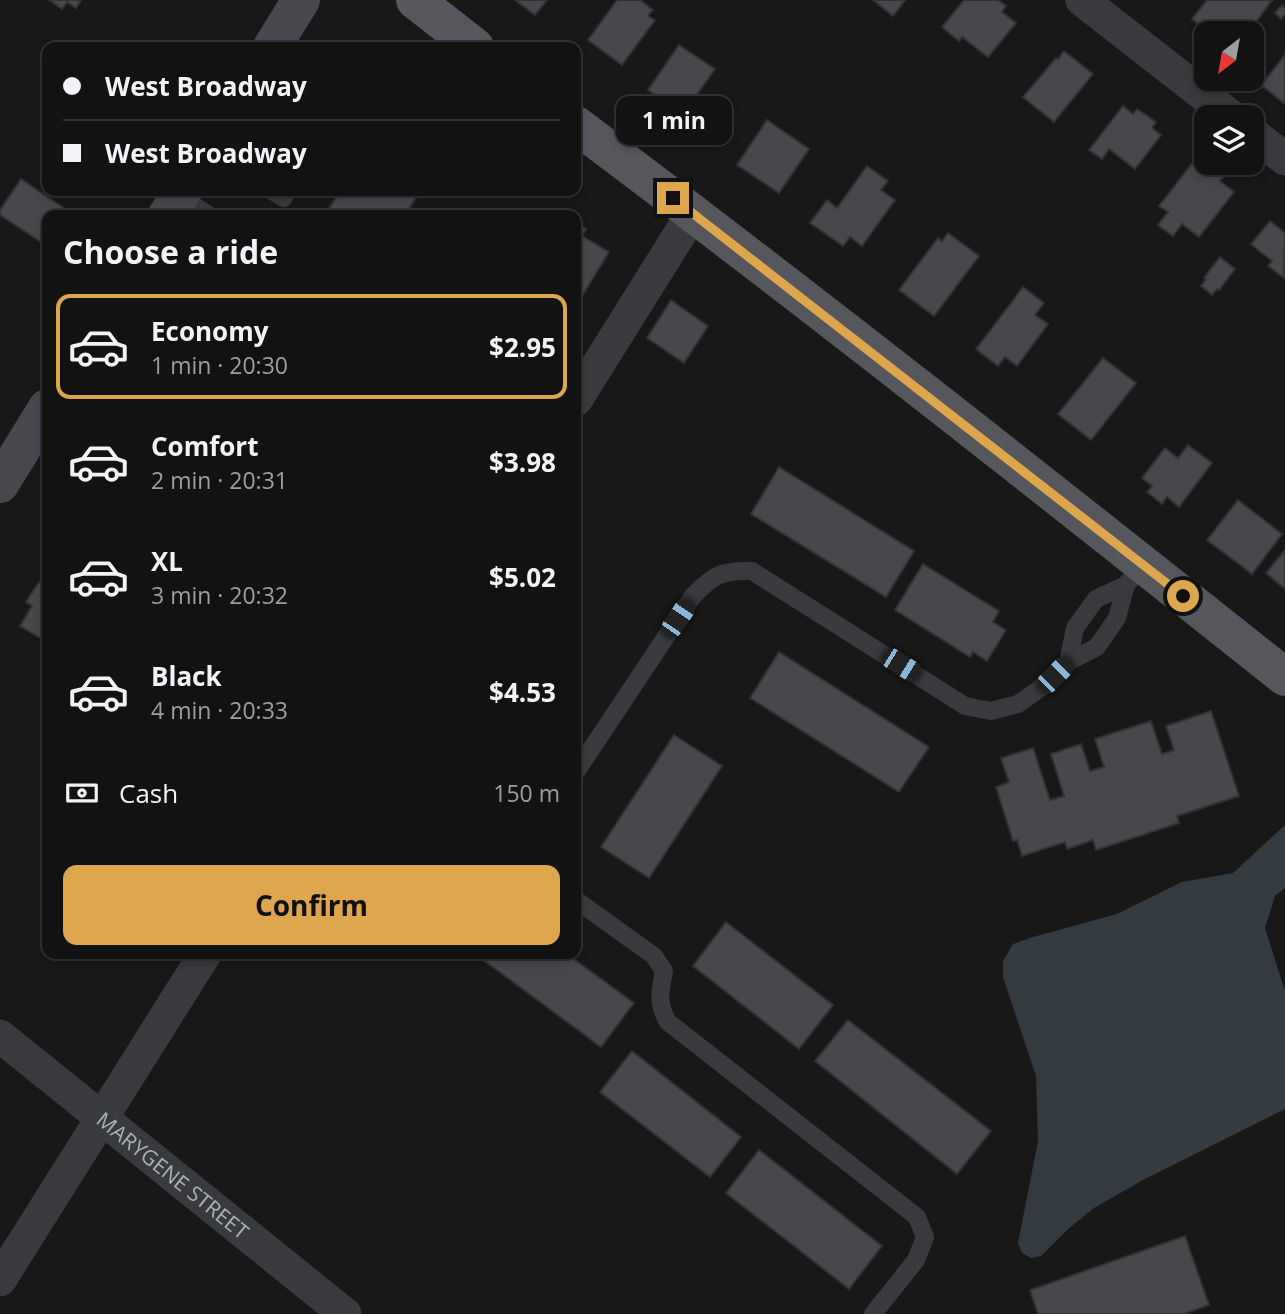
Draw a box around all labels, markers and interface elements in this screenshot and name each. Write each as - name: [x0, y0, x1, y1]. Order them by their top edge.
- north arrow: [1194, 21, 1264, 91]
- map controls: [1194, 21, 1264, 175]
- text: West Broadway: [105, 68, 307, 104]
- callout: 1 min: [615, 96, 731, 146]
- text: 1 min: [642, 104, 706, 136]
- button: layers: [1194, 105, 1264, 175]
- text: West Broadway: [105, 135, 307, 171]
- route end: [657, 182, 689, 214]
- text: Choose a ride: [63, 230, 278, 273]
- text: Economy: [151, 313, 269, 349]
- icon: car: [67, 315, 130, 378]
- text: $2.95: [489, 329, 556, 365]
- text: 1 min · 20:30: [151, 349, 288, 381]
- text: Comfort: [151, 428, 258, 464]
- icon: car: [67, 430, 130, 493]
- text: $3.98: [489, 444, 556, 480]
- text: 2 min · 20:31: [151, 464, 288, 496]
- text: XL: [151, 543, 183, 579]
- icon: car: [67, 545, 130, 608]
- text: $5.02: [489, 559, 556, 595]
- text: 3 min · 20:32: [151, 579, 288, 611]
- route start: [1167, 580, 1199, 612]
- car: [658, 595, 699, 641]
- car: [878, 645, 925, 685]
- car: [1033, 653, 1078, 697]
- text: Black: [151, 658, 222, 694]
- icon: car: [67, 660, 130, 723]
- text: $4.53: [489, 674, 556, 710]
- text: 4 min · 20:33: [151, 694, 288, 726]
- icon: cash: [63, 774, 101, 812]
- text: Cash: [119, 775, 178, 811]
- text: 150 m: [493, 777, 560, 809]
- button: Confirm: [63, 865, 560, 945]
- street label: MARYGENE STREET: [91, 1105, 255, 1245]

